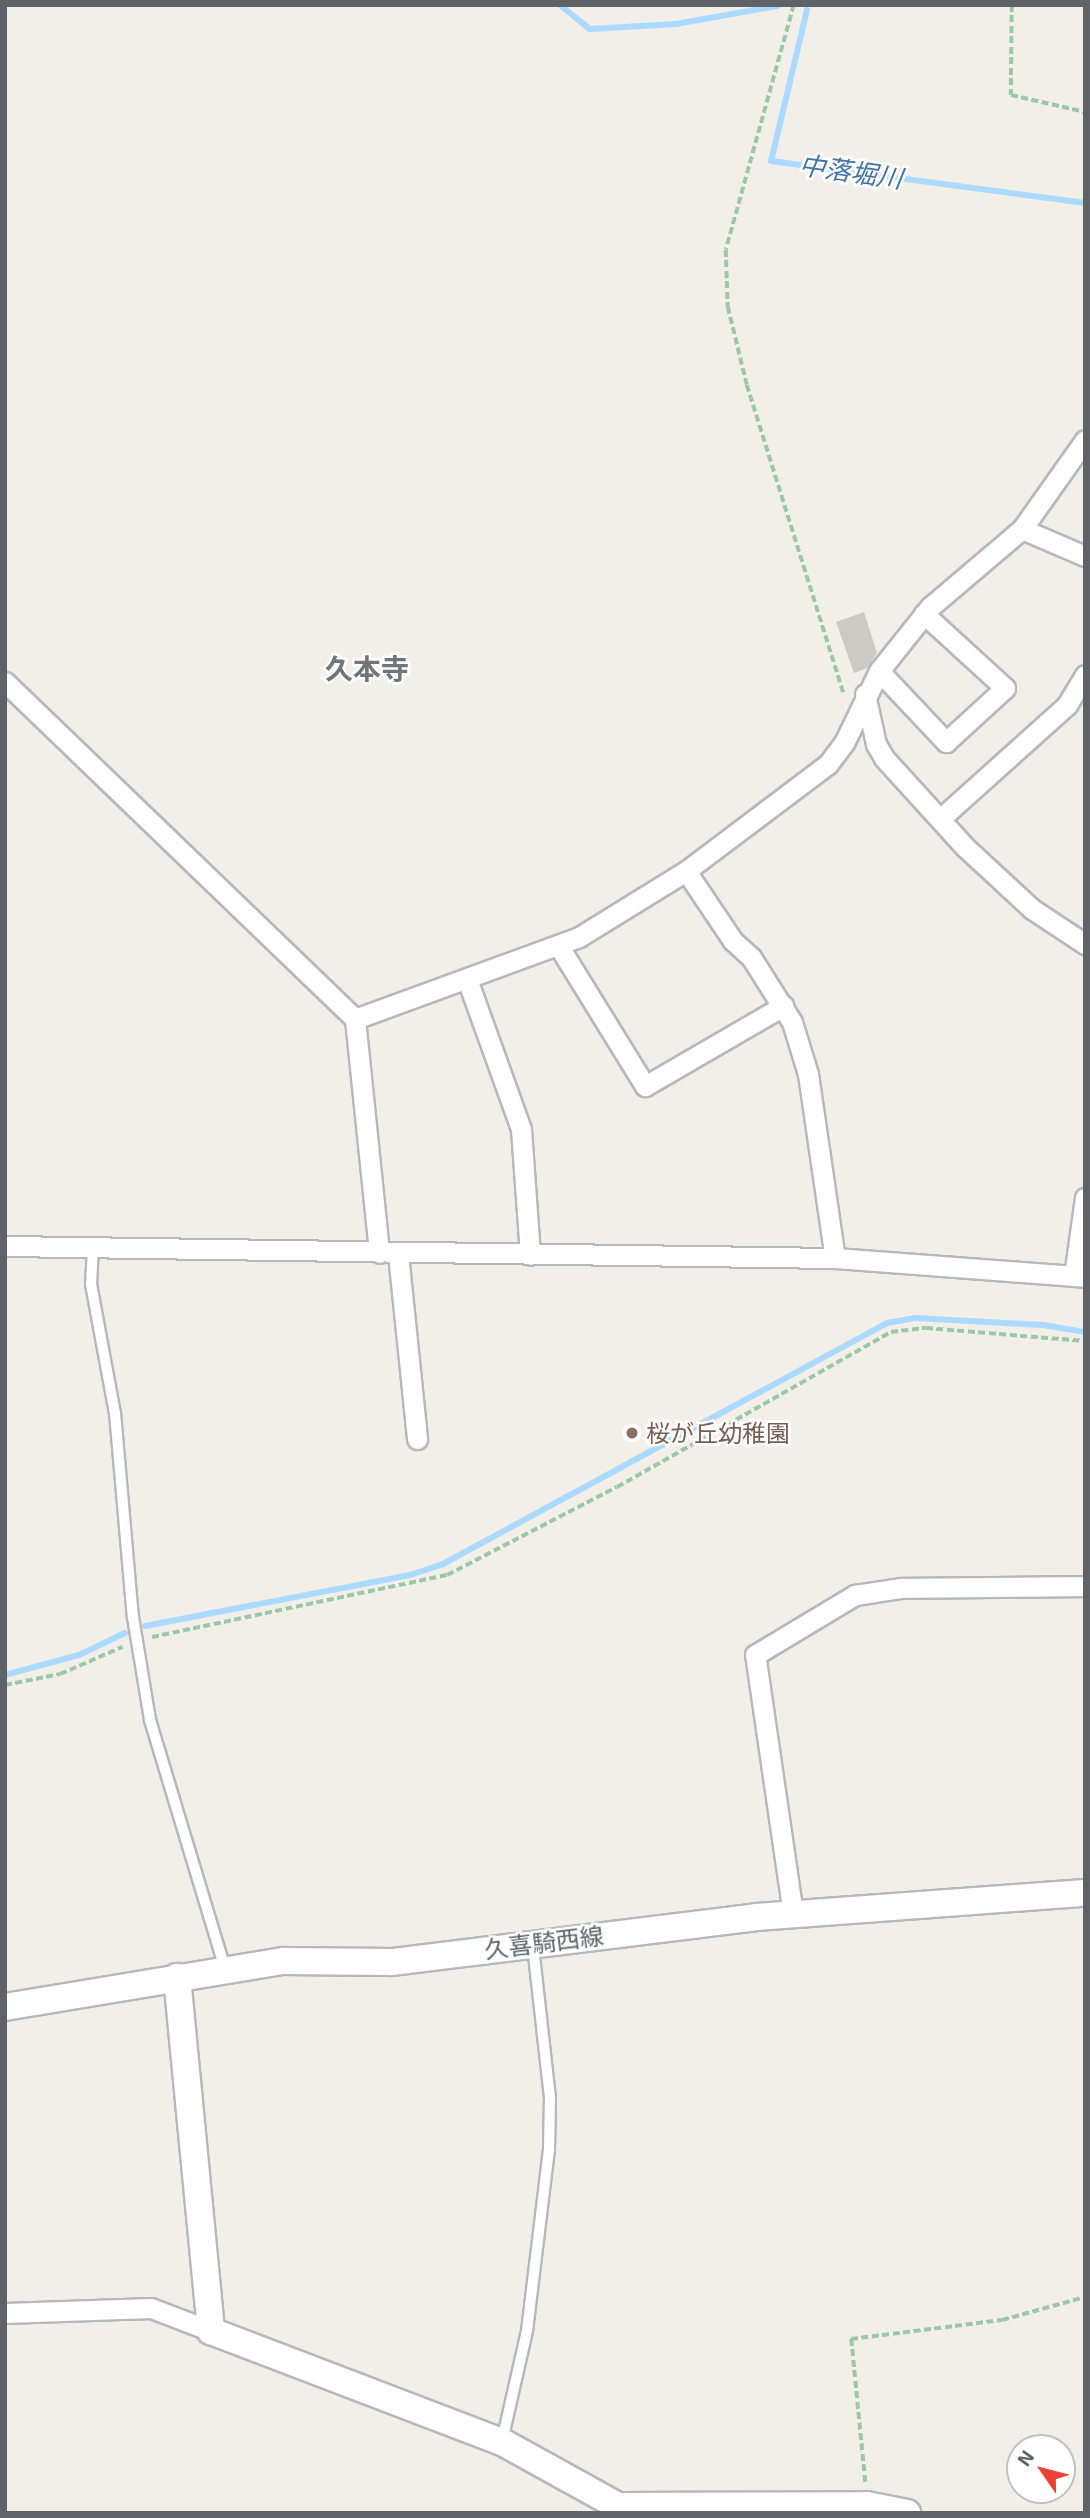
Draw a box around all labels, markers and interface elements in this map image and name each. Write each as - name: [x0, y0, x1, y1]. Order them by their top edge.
- water label: 中落堀川: [797, 148, 905, 194]
- district label: 久本寺: [325, 651, 409, 685]
- place label: 桜が丘幼稚園: [646, 1419, 790, 1447]
- marker: 桜が丘幼稚園: [624, 1425, 640, 1441]
- street label: 久喜騎西線: [483, 1920, 605, 1964]
- north arrow: [1006, 2434, 1076, 2504]
- text: N: [1012, 2446, 1038, 2470]

